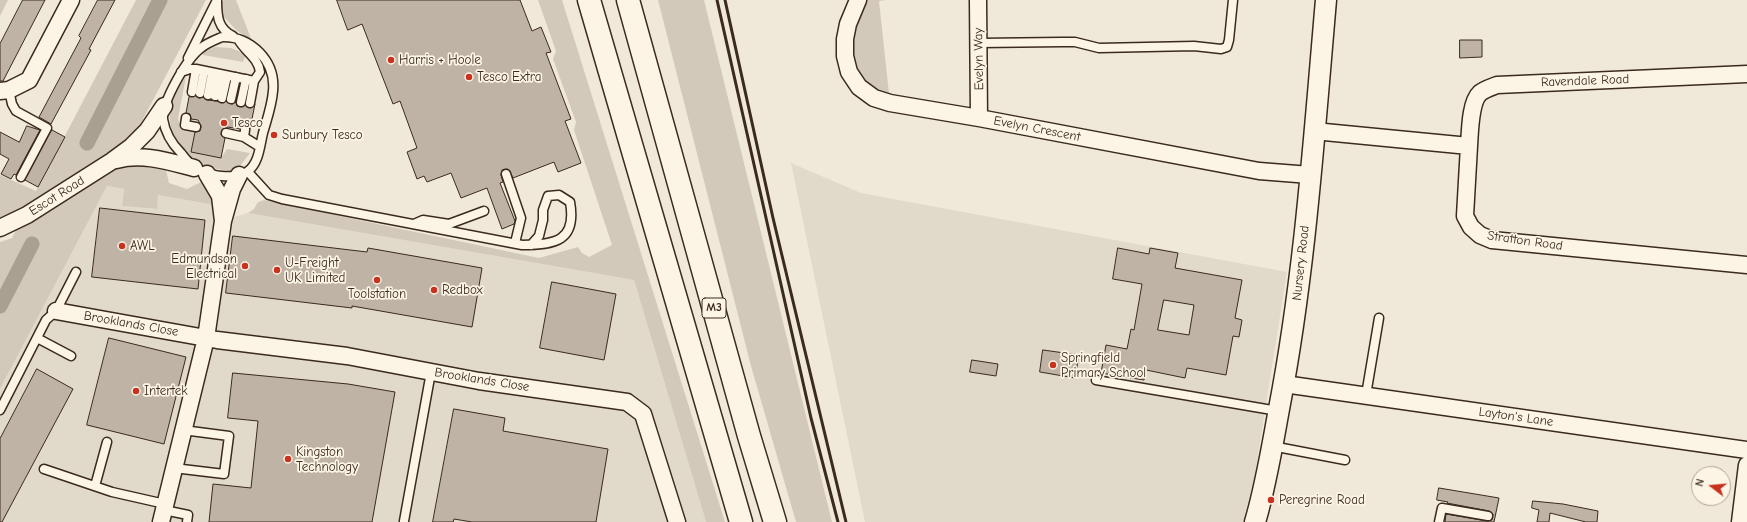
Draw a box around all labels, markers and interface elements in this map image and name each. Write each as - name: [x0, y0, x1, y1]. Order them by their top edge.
- street label: Evelyn Way: [971, 28, 987, 90]
- place label: Harris + Hoole: [399, 52, 481, 68]
- marker: Harris + Hoole: [386, 55, 396, 65]
- place label: Tesco Extra: [477, 69, 541, 85]
- marker: Tesco Extra: [464, 72, 474, 82]
- street label: Ravendale Road: [1540, 72, 1630, 90]
- street label: Evelyn Crescent: [992, 113, 1082, 145]
- place label: Tesco: [232, 115, 263, 131]
- marker: Tesco: [219, 118, 229, 128]
- place label: Sunbury Tesco: [282, 127, 363, 143]
- marker: Sunbury Tesco: [269, 130, 279, 140]
- street label: Escot Road: [26, 173, 88, 219]
- street label: Nursery Road: [1289, 225, 1313, 301]
- street label: Stratton Road: [1486, 228, 1564, 254]
- place label: AWL: [130, 238, 155, 254]
- marker: AWL: [117, 241, 127, 251]
- place label: Edmundson Electrical: [171, 251, 237, 282]
- place label: U-Freight UK Limited: [285, 255, 346, 286]
- marker: Edmundson Electrical: [240, 261, 250, 271]
- marker: U-Freight UK Limited: [272, 265, 282, 275]
- marker: Toolstation: [372, 275, 382, 285]
- place label: Redbox: [442, 282, 483, 298]
- marker: Redbox: [429, 285, 439, 295]
- place label: Toolstation: [348, 286, 406, 302]
- road number: M3: [702, 298, 726, 318]
- street label: Brooklands Close: [82, 308, 180, 340]
- place label: Springfield Primary School: [1061, 350, 1146, 381]
- marker: Springfield Primary School: [1048, 360, 1058, 370]
- street label: Brooklands Close: [433, 365, 531, 395]
- place label: Intertek: [144, 383, 187, 399]
- marker: Intertek: [131, 386, 141, 396]
- street label: Layton's Lane: [1478, 404, 1554, 430]
- place label: Kingston Technology: [296, 444, 358, 475]
- marker: Kingston Technology: [283, 454, 293, 464]
- north arrow: [1691, 466, 1731, 506]
- text: N: [1693, 478, 1707, 488]
- place label: Peregrine Road: [1279, 492, 1365, 508]
- marker: Peregrine Road: [1266, 495, 1276, 505]

